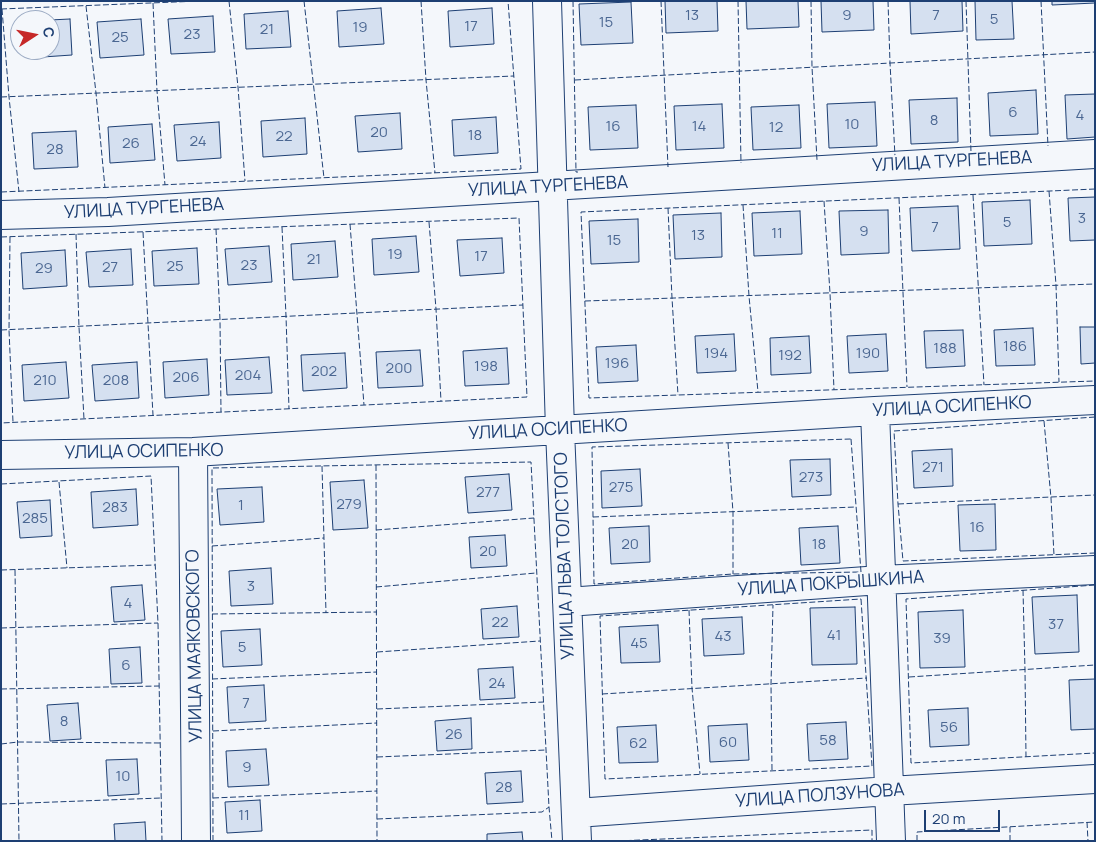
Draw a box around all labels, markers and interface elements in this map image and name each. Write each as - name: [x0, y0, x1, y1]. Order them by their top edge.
- house number: 13: [685, 7, 699, 25]
- house number: 9: [842, 7, 852, 25]
- house number: 7: [932, 7, 940, 25]
- north arrow: [10, 10, 60, 60]
- house number: 5: [990, 11, 998, 29]
- house number: 15: [599, 14, 613, 32]
- house number: 17: [464, 18, 478, 36]
- house number: 19: [352, 19, 368, 37]
- house number: 21: [260, 21, 274, 39]
- text: С: [39, 25, 60, 39]
- house number: 23: [184, 26, 200, 44]
- house number: 25: [111, 29, 129, 47]
- house number: 6: [1008, 104, 1018, 122]
- house number: 4: [1076, 107, 1084, 125]
- house number: 8: [930, 112, 938, 130]
- house number: 10: [845, 116, 859, 134]
- house number: 16: [605, 118, 621, 136]
- house number: 14: [692, 118, 706, 136]
- house number: 12: [769, 119, 783, 137]
- house number: 20: [370, 124, 388, 142]
- house number: 18: [468, 127, 482, 145]
- house number: 22: [275, 128, 293, 146]
- house number: 24: [189, 133, 207, 151]
- house number: 26: [122, 135, 140, 153]
- house number: 28: [46, 141, 64, 159]
- street label: УЛИЦА ТУРГЕНЕВА: [871, 147, 1033, 177]
- street label: УЛИЦА ТУРГЕНЕВА: [467, 172, 629, 202]
- street label: УЛИЦА ТУРГЕНЕВА: [63, 194, 225, 224]
- house number: 3: [1078, 210, 1086, 228]
- house number: 5: [1003, 214, 1011, 232]
- house number: 7: [931, 219, 939, 237]
- house number: 9: [859, 223, 869, 241]
- house number: 11: [771, 225, 783, 243]
- house number: 13: [691, 227, 705, 245]
- house number: 15: [607, 232, 621, 250]
- house number: 19: [387, 246, 403, 264]
- house number: 17: [474, 248, 488, 266]
- house number: 21: [307, 251, 321, 269]
- house number: 23: [241, 257, 257, 275]
- house number: 25: [166, 258, 184, 276]
- house number: 27: [102, 259, 118, 277]
- house number: 29: [35, 260, 53, 278]
- house number: 186: [1003, 338, 1027, 356]
- house number: 188: [933, 340, 957, 358]
- house number: 194: [704, 345, 728, 363]
- house number: 190: [856, 345, 880, 363]
- house number: 192: [778, 347, 802, 365]
- house number: 196: [605, 355, 629, 373]
- house number: 198: [474, 358, 498, 376]
- house number: 200: [386, 360, 412, 378]
- house number: 202: [311, 363, 337, 381]
- house number: 204: [235, 367, 261, 385]
- house number: 206: [172, 369, 200, 387]
- house number: 210: [33, 372, 57, 390]
- house number: 208: [103, 372, 129, 390]
- street label: УЛИЦА ОСИПЕНКО: [872, 392, 1032, 422]
- street label: УЛИЦА ОСИПЕНКО: [468, 415, 628, 445]
- street label: УЛИЦА ОСИПЕНКО: [64, 440, 224, 464]
- street label: УЛИЦА ЛЬВА ТОЛСТОГО: [551, 452, 579, 660]
- house number: 271: [922, 459, 944, 477]
- house number: 273: [799, 469, 823, 487]
- house number: 275: [609, 479, 633, 497]
- house number: 277: [476, 484, 500, 502]
- house number: 279: [336, 496, 362, 514]
- house number: 1: [238, 497, 244, 515]
- house number: 283: [102, 499, 128, 517]
- house number: 285: [22, 510, 48, 528]
- house number: 16: [969, 519, 985, 537]
- house number: 20: [621, 536, 639, 554]
- house number: 18: [812, 536, 826, 554]
- house number: 20: [479, 543, 497, 561]
- street label: УЛИЦА МАЯКОВСКОГО: [183, 549, 207, 743]
- street label: УЛИЦА ПОКРЫШКИНА: [737, 567, 925, 601]
- house number: 3: [247, 578, 255, 596]
- house number: 4: [124, 595, 132, 613]
- house number: 22: [491, 614, 509, 632]
- house number: 37: [1048, 616, 1064, 634]
- house number: 41: [827, 627, 841, 645]
- house number: 43: [714, 628, 732, 646]
- house number: 39: [933, 630, 951, 648]
- house number: 45: [630, 635, 648, 653]
- house number: 5: [238, 639, 246, 657]
- house number: 6: [121, 657, 131, 675]
- house number: 24: [488, 675, 506, 693]
- house number: 7: [242, 695, 250, 713]
- house number: 8: [60, 713, 68, 731]
- house number: 56: [940, 719, 958, 737]
- house number: 26: [445, 726, 463, 744]
- house number: 58: [819, 732, 837, 750]
- house number: 60: [719, 734, 737, 752]
- house number: 62: [629, 735, 647, 753]
- house number: 9: [242, 759, 252, 777]
- house number: 10: [116, 768, 130, 786]
- house number: 28: [495, 779, 513, 797]
- street label: УЛИЦА ПОЛЗУНОВА: [735, 779, 905, 813]
- scale bar: [926, 800, 1002, 832]
- house number: 11: [238, 807, 250, 825]
- text: 20 m: [932, 808, 965, 829]

